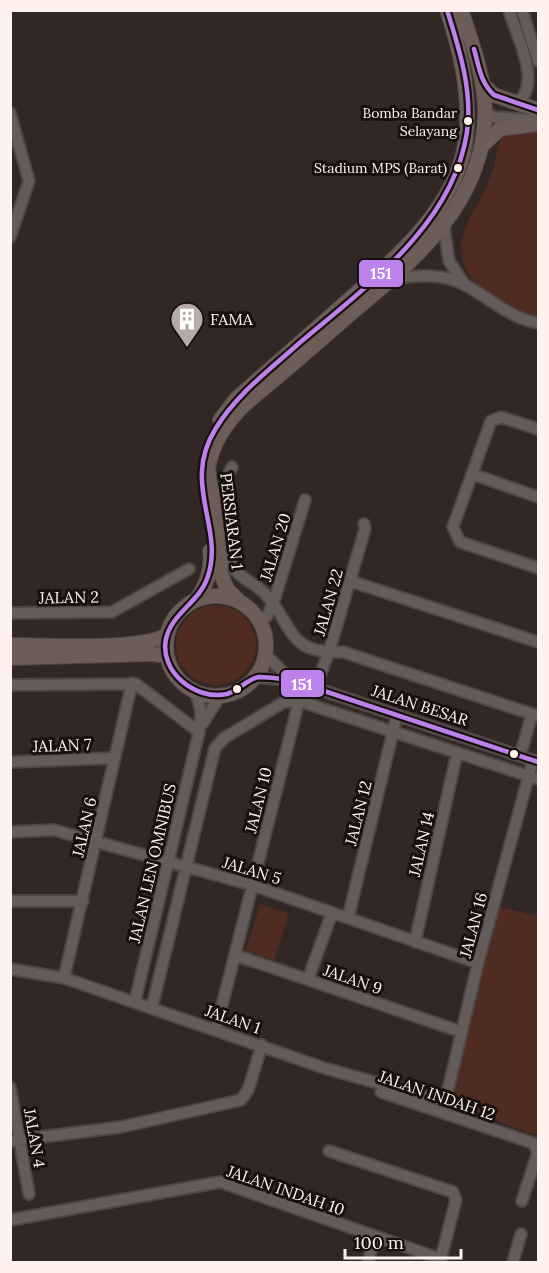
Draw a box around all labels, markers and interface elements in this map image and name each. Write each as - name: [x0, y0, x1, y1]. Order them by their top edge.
- place label: Bomba Bandar Selayang: [362, 104, 457, 140]
- marker: Bomba Bandar Selayang: [462, 115, 474, 127]
- place label: Stadium MPS (Barat): [314, 159, 447, 177]
- marker: Stadium MPS (Barat): [452, 162, 464, 174]
- line badge: 151: [358, 259, 404, 288]
- text: 151: [370, 263, 392, 283]
- building icon: FAMA: [169, 301, 205, 348]
- place label: FAMA: [210, 309, 254, 329]
- street label: PERSIARAN 1: [216, 472, 248, 571]
- street label: JALAN 20: [255, 511, 295, 584]
- street label: JALAN 22: [309, 566, 347, 639]
- street label: JALAN 2: [38, 586, 99, 608]
- line badge: 151: [280, 669, 325, 698]
- text: 151: [291, 674, 313, 694]
- street label: JALAN BESAR: [368, 680, 472, 730]
- unlabelled marker: [231, 683, 243, 695]
- street label: JALAN 7: [31, 734, 92, 756]
- unlabelled marker: [508, 748, 520, 760]
- street label: JALAN 10: [240, 765, 276, 836]
- street label: JALAN 12: [340, 779, 376, 848]
- street label: JALAN LEN OMNIBUS: [124, 781, 180, 946]
- street label: JALAN 6: [67, 795, 101, 860]
- street label: JALAN 14: [404, 809, 438, 879]
- street label: JALAN 5: [219, 851, 284, 888]
- street label: JALAN 16: [454, 890, 491, 961]
- street label: JALAN 9: [320, 959, 385, 998]
- street label: JALAN 1: [202, 1000, 264, 1038]
- street label: JALAN INDAH 12: [375, 1065, 498, 1124]
- street label: JALAN 4: [20, 1106, 50, 1170]
- street label: JALAN INDAH 10: [224, 1160, 348, 1220]
- scale bar: [345, 1222, 460, 1260]
- text: 100 m: [354, 1231, 404, 1254]

